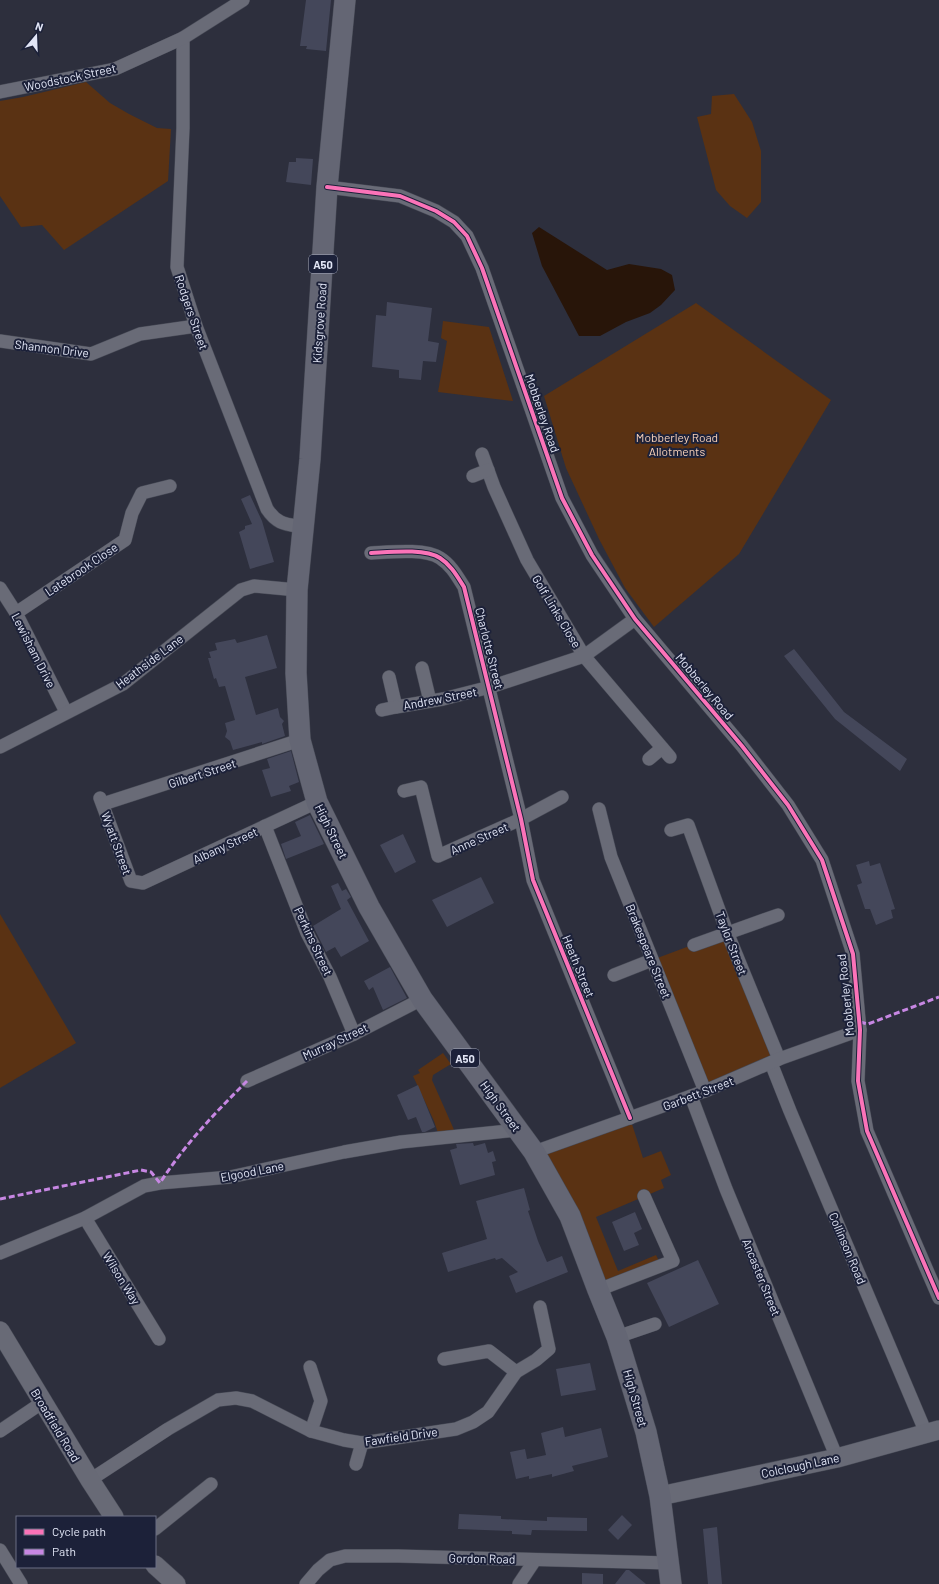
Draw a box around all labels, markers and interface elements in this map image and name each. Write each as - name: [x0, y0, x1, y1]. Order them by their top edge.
- north arrow: [16, 16, 56, 56]
- text: N: [34, 19, 45, 33]
- street label: Woodstock Street: [23, 60, 117, 94]
- road number: A50: [309, 255, 337, 273]
- street label: Rodgers Street: [173, 273, 211, 351]
- street label: Kidsgrove Road: [309, 282, 329, 364]
- street label: Shannon Drive: [14, 337, 90, 359]
- street label: Mobberley Road: [523, 372, 563, 454]
- park label: Mobberley Road Allotments: [636, 430, 718, 458]
- street label: Latebrook Close: [42, 540, 120, 598]
- street label: Golf Links Close: [530, 572, 584, 650]
- street label: Charlotte Street: [473, 606, 507, 690]
- street label: Lewisham Drive: [9, 610, 59, 690]
- street label: Heathside Lane: [112, 631, 186, 691]
- street label: Mobberley Road: [673, 650, 737, 722]
- street label: Andrew Street: [402, 684, 478, 712]
- street label: Gilbert Street: [166, 756, 238, 790]
- street label: High Street: [313, 801, 351, 861]
- street label: Wyatt Street: [99, 810, 135, 876]
- street label: Anne Street: [448, 819, 510, 857]
- street label: Albany Street: [190, 824, 260, 866]
- street label: Brakespeare Street: [624, 902, 674, 1000]
- street label: Perkins Street: [292, 904, 336, 978]
- street label: Taylor Street: [713, 909, 751, 977]
- street label: Heath Street: [560, 933, 598, 999]
- street label: Mobberley Road: [834, 953, 856, 1037]
- street label: Murray Street: [300, 1020, 370, 1062]
- road number: A50: [451, 1049, 479, 1067]
- street label: Garbett Street: [661, 1073, 735, 1113]
- street label: High Street: [478, 1078, 524, 1134]
- street label: Elgood Lane: [219, 1158, 285, 1184]
- street label: Collinson Road: [827, 1210, 869, 1286]
- street label: Ancaster Street: [740, 1236, 784, 1318]
- street label: Wilson Way: [100, 1249, 144, 1307]
- street label: High Street: [621, 1368, 651, 1428]
- street label: Broadfield Road: [29, 1386, 83, 1464]
- street label: Fawfield Drive: [364, 1424, 438, 1448]
- street label: Colclough Lane: [760, 1450, 840, 1480]
- legend: [16, 1516, 156, 1568]
- text: Cycle path: [52, 1524, 106, 1538]
- text: Path: [52, 1544, 76, 1558]
- street label: Gordon Road: [449, 1550, 515, 1566]

